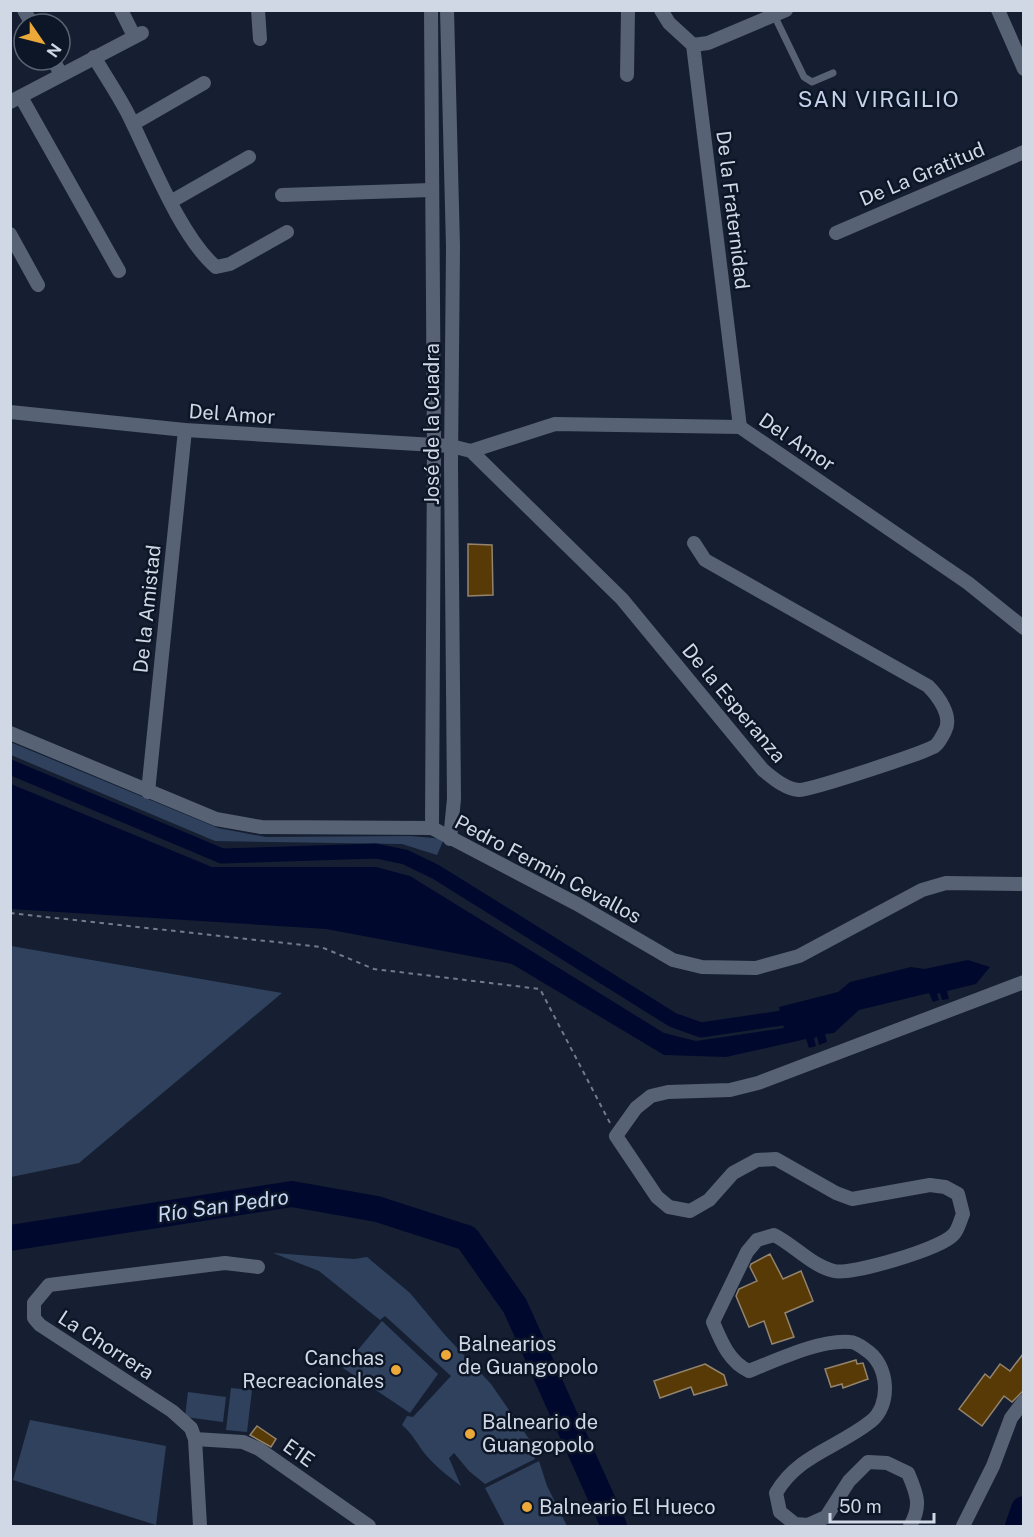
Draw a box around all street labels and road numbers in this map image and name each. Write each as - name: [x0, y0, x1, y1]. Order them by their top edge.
- street label: De la Fraternidad: [711, 129, 755, 291]
- street label: De La Gratitud: [856, 137, 988, 211]
- street label: José de la Cuadra: [420, 343, 444, 505]
- street label: Del Amor: [188, 399, 276, 429]
- street label: Del Amor: [754, 408, 840, 476]
- street label: De la Amistad: [128, 544, 166, 674]
- street label: De la Esperanza: [677, 639, 791, 767]
- street label: Pedro Fermin Cevallos: [451, 810, 645, 928]
- street label: La Chorrera: [54, 1305, 158, 1385]
- street label: E1E: [279, 1434, 319, 1472]

